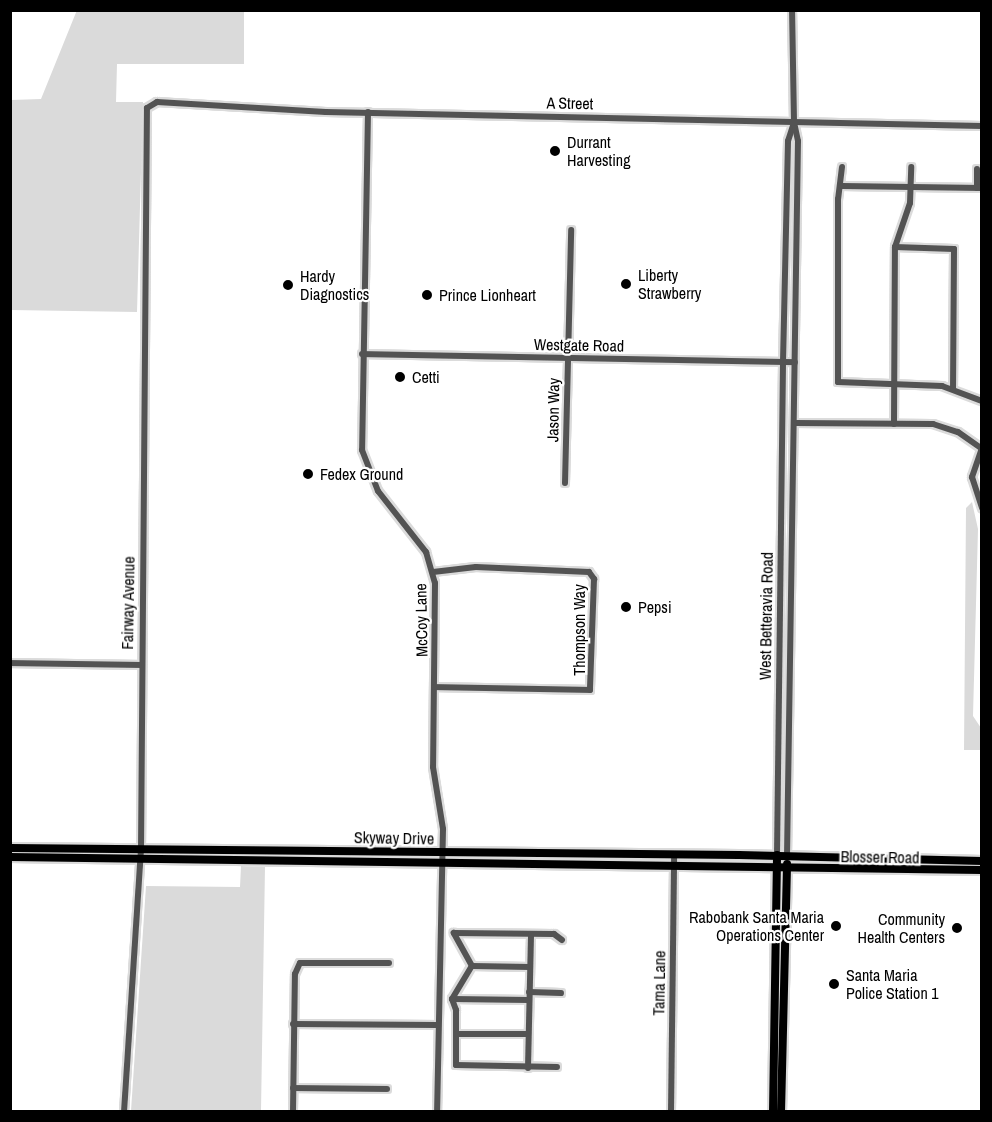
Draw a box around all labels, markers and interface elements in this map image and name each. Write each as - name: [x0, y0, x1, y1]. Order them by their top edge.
- street label: A Street: [546, 93, 594, 113]
- place label: Durrant Harvesting: [567, 132, 630, 170]
- marker: Durrant Harvesting: [548, 144, 562, 158]
- place label: Liberty Strawberry: [638, 265, 701, 303]
- place label: Hardy Diagnostics: [300, 266, 369, 304]
- marker: Liberty Strawberry: [619, 277, 633, 291]
- marker: Hardy Diagnostics: [281, 278, 295, 292]
- place label: Prince Lionheart: [439, 285, 536, 305]
- marker: Prince Lionheart: [420, 288, 434, 302]
- street label: Westgate Road: [534, 335, 624, 355]
- place label: Cetti: [412, 367, 440, 387]
- marker: Cetti: [393, 370, 407, 384]
- street label: Jason Way: [543, 378, 563, 442]
- place label: Fedex Ground: [320, 464, 403, 484]
- marker: Fedex Ground: [301, 467, 315, 481]
- street label: West Betteravia Road: [755, 552, 777, 680]
- street label: Fairway Avenue: [118, 556, 138, 650]
- street label: McCoy Lane: [411, 583, 431, 657]
- street label: Thompson Way: [569, 584, 589, 676]
- place label: Pepsi: [638, 597, 672, 617]
- marker: Pepsi: [619, 600, 633, 614]
- street label: Skyway Drive: [354, 828, 434, 848]
- street label: Blosser Road: [840, 847, 920, 867]
- place label: Rabobank Santa Maria Operations Center: [689, 907, 824, 945]
- place label: Community Health Centers: [857, 909, 945, 947]
- marker: Rabobank Santa Maria Operations Center: [829, 919, 843, 933]
- marker: Community Health Centers: [950, 921, 964, 935]
- street label: Tama Lane: [649, 950, 669, 1016]
- place label: Santa Maria Police Station 1: [846, 965, 939, 1003]
- marker: Santa Maria Police Station 1: [827, 977, 841, 991]

